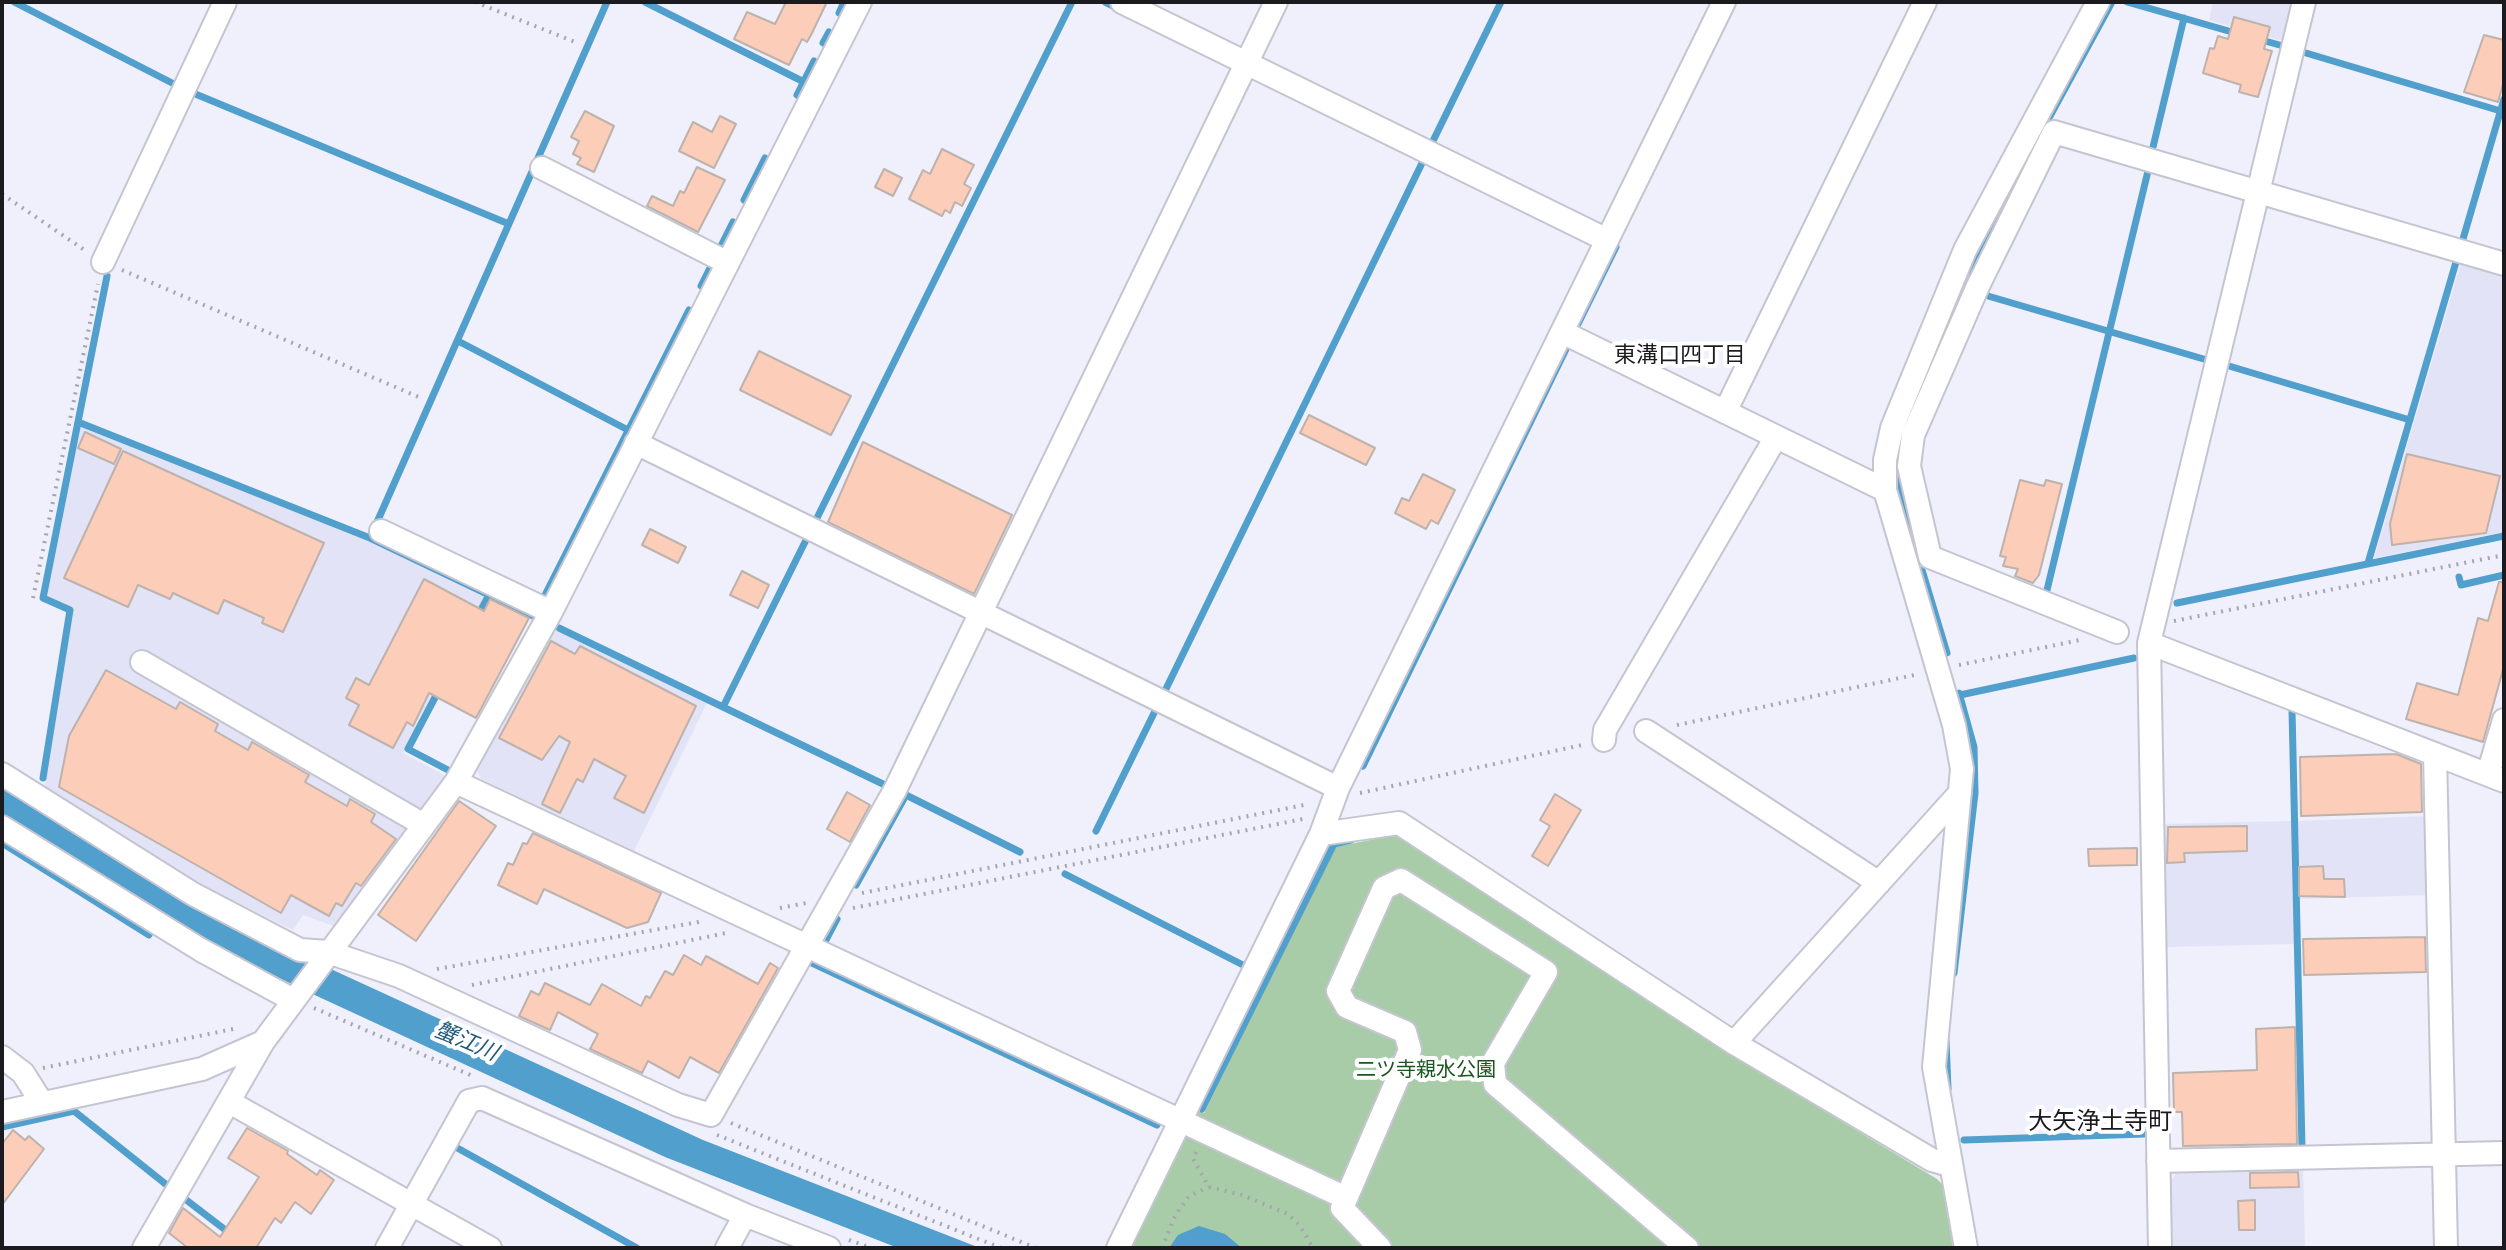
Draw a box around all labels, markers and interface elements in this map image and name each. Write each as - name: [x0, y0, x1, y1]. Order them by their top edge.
- district label: 東溝口四丁目: [1614, 343, 1746, 369]
- water label: 蟹江川: [430, 1017, 502, 1067]
- park label: 二ツ寺親水公園: [1356, 1058, 1496, 1082]
- district label: 大矢浄土寺町: [2028, 1108, 2172, 1136]

